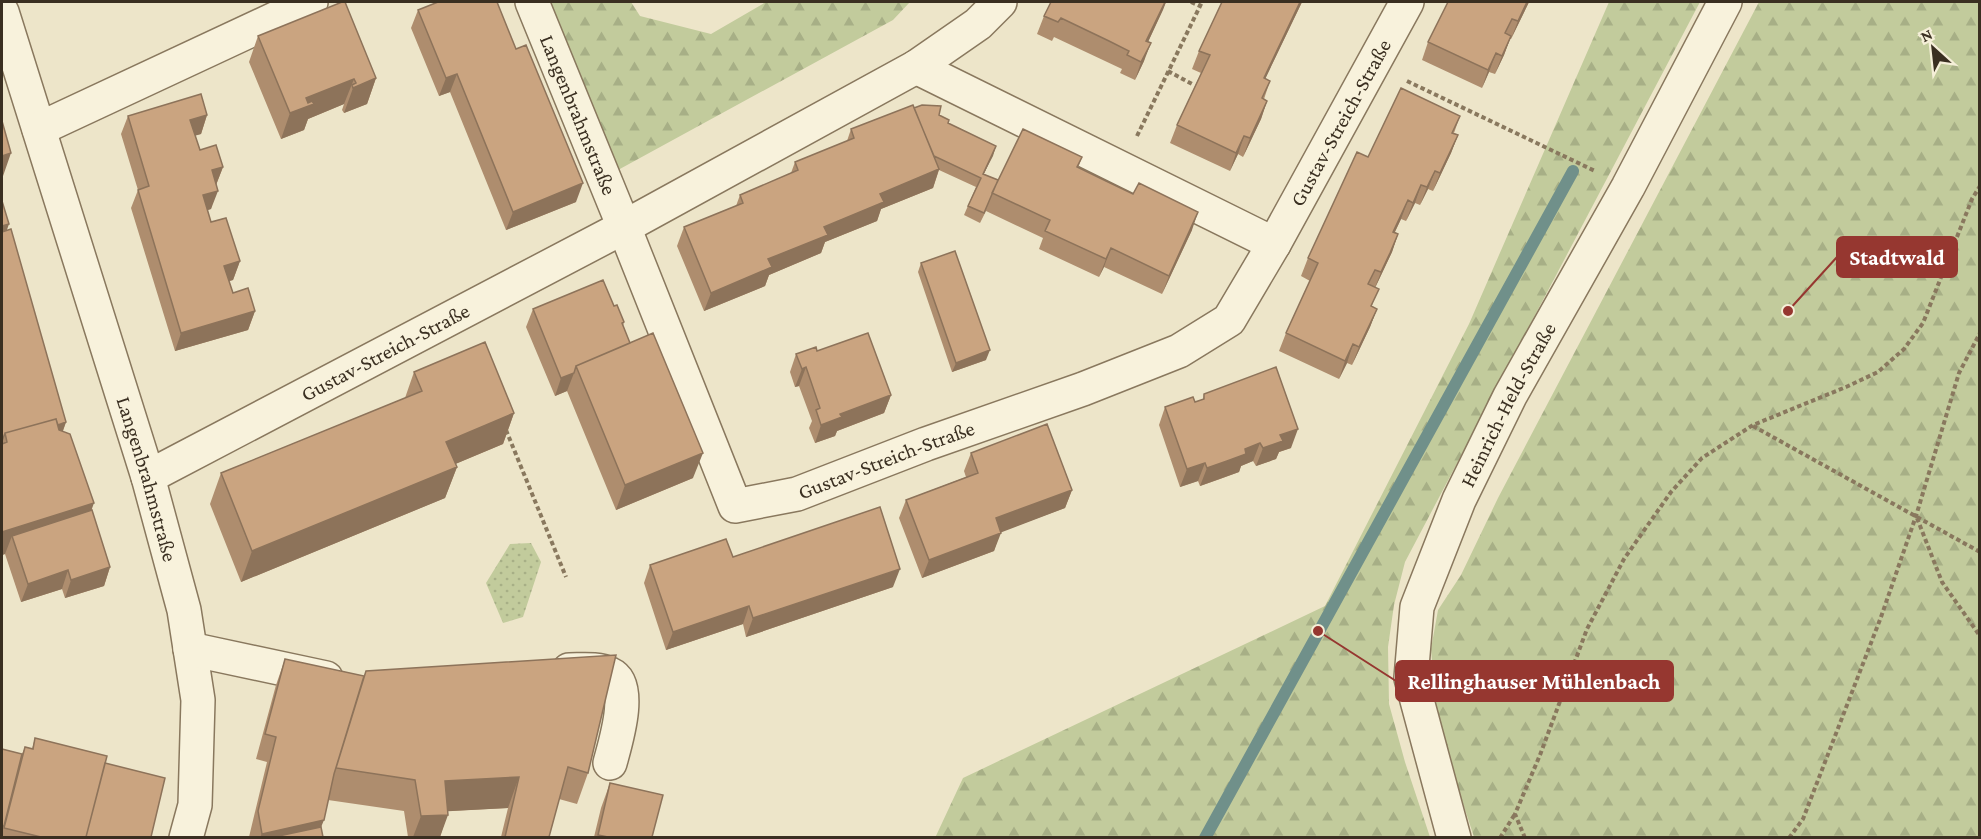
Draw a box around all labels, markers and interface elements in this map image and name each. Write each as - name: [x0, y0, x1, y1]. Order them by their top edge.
- north arrow: [1903, 18, 1963, 78]
- text: N: [1918, 25, 1935, 45]
- street label: Langenbrahmstraße: [535, 31, 622, 199]
- street label: Gustav-Streich-Straße: [1285, 35, 1396, 210]
- callout: Stadtwald: [1837, 237, 1957, 277]
- text: Stadtwald: [1849, 245, 1945, 270]
- street label: Gustav-Streich-Straße: [297, 298, 474, 406]
- street label: Heinrich-Held-Straße: [1455, 318, 1561, 491]
- street label: Langenbrahmstraße: [111, 393, 182, 564]
- street label: Gustav-Streich-Straße: [795, 416, 978, 504]
- callout: Rellinghauser Mühlenbach: [1396, 661, 1673, 701]
- text: Rellinghauser Mühlenbach: [1408, 669, 1661, 694]

